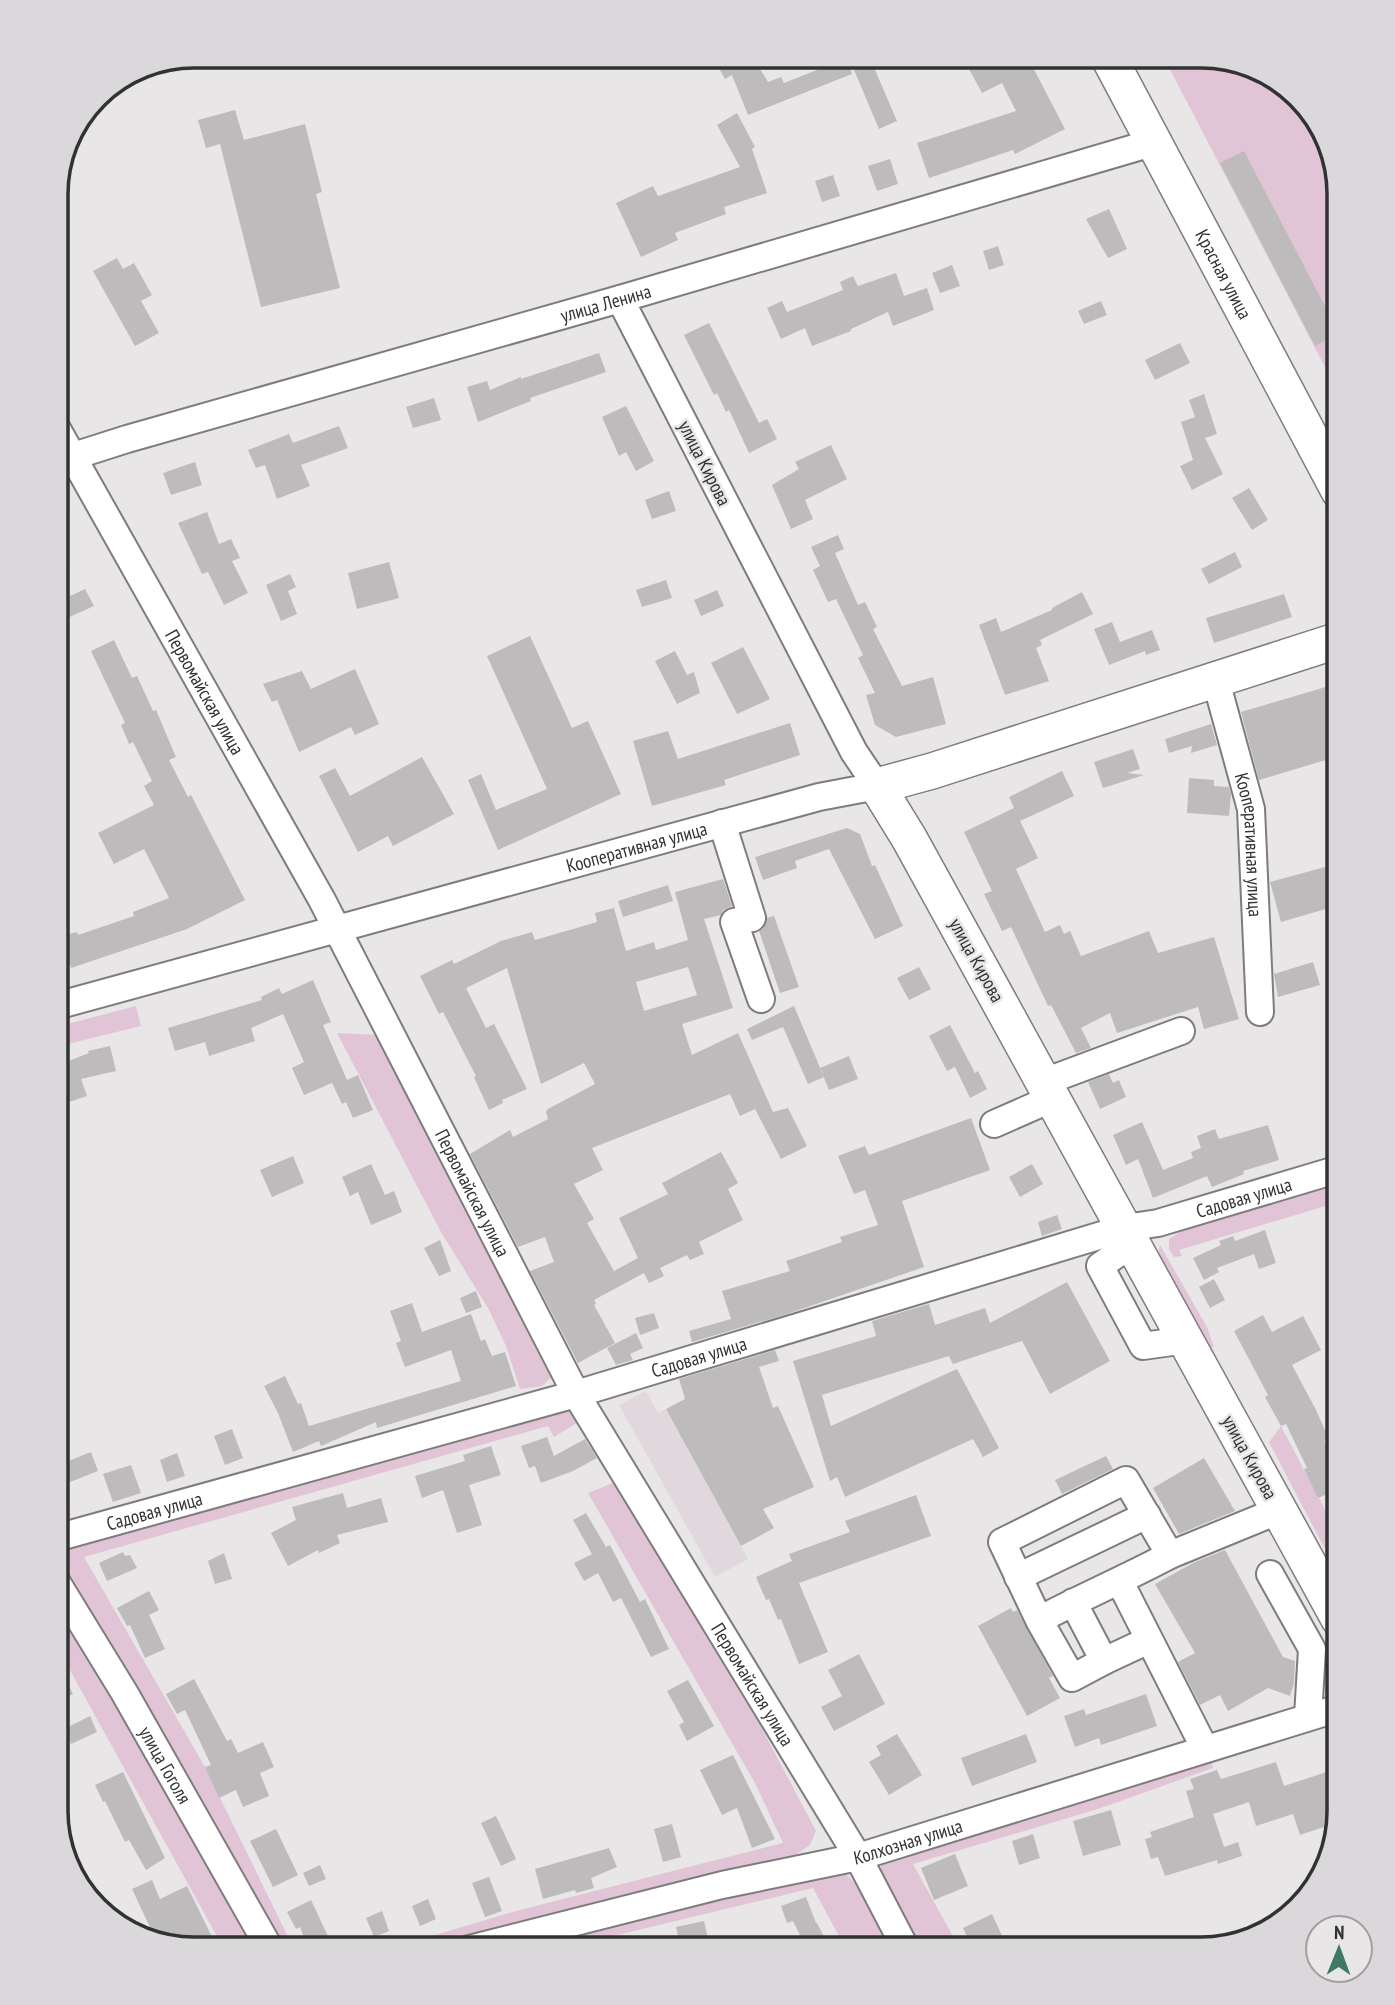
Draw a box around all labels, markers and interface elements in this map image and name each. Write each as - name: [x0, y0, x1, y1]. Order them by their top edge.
- street label: Красная улица: [1190, 225, 1257, 323]
- street label: улица Ленина: [558, 279, 654, 327]
- street label: улица Кирова: [673, 416, 737, 510]
- street label: Первомайская улица: [160, 625, 250, 759]
- street label: Кооперативная улица: [1230, 770, 1268, 917]
- street label: Кооперативная улица: [563, 816, 710, 878]
- street label: улица Кирова: [944, 914, 1010, 1006]
- street label: Первомайская улица: [430, 1125, 515, 1261]
- street label: Садовая улица: [1193, 1172, 1294, 1223]
- street label: Садовая улица: [648, 1331, 750, 1383]
- street label: улица Кирова: [1217, 1411, 1283, 1503]
- street label: Садовая улица: [104, 1486, 205, 1535]
- street label: Первомайская улица: [706, 1618, 799, 1750]
- street label: улица Гоголя: [134, 1722, 197, 1808]
- street label: Колхозная улица: [851, 1813, 965, 1870]
- north arrow: [1304, 1914, 1374, 1984]
- text: N: [1334, 1920, 1345, 1944]

